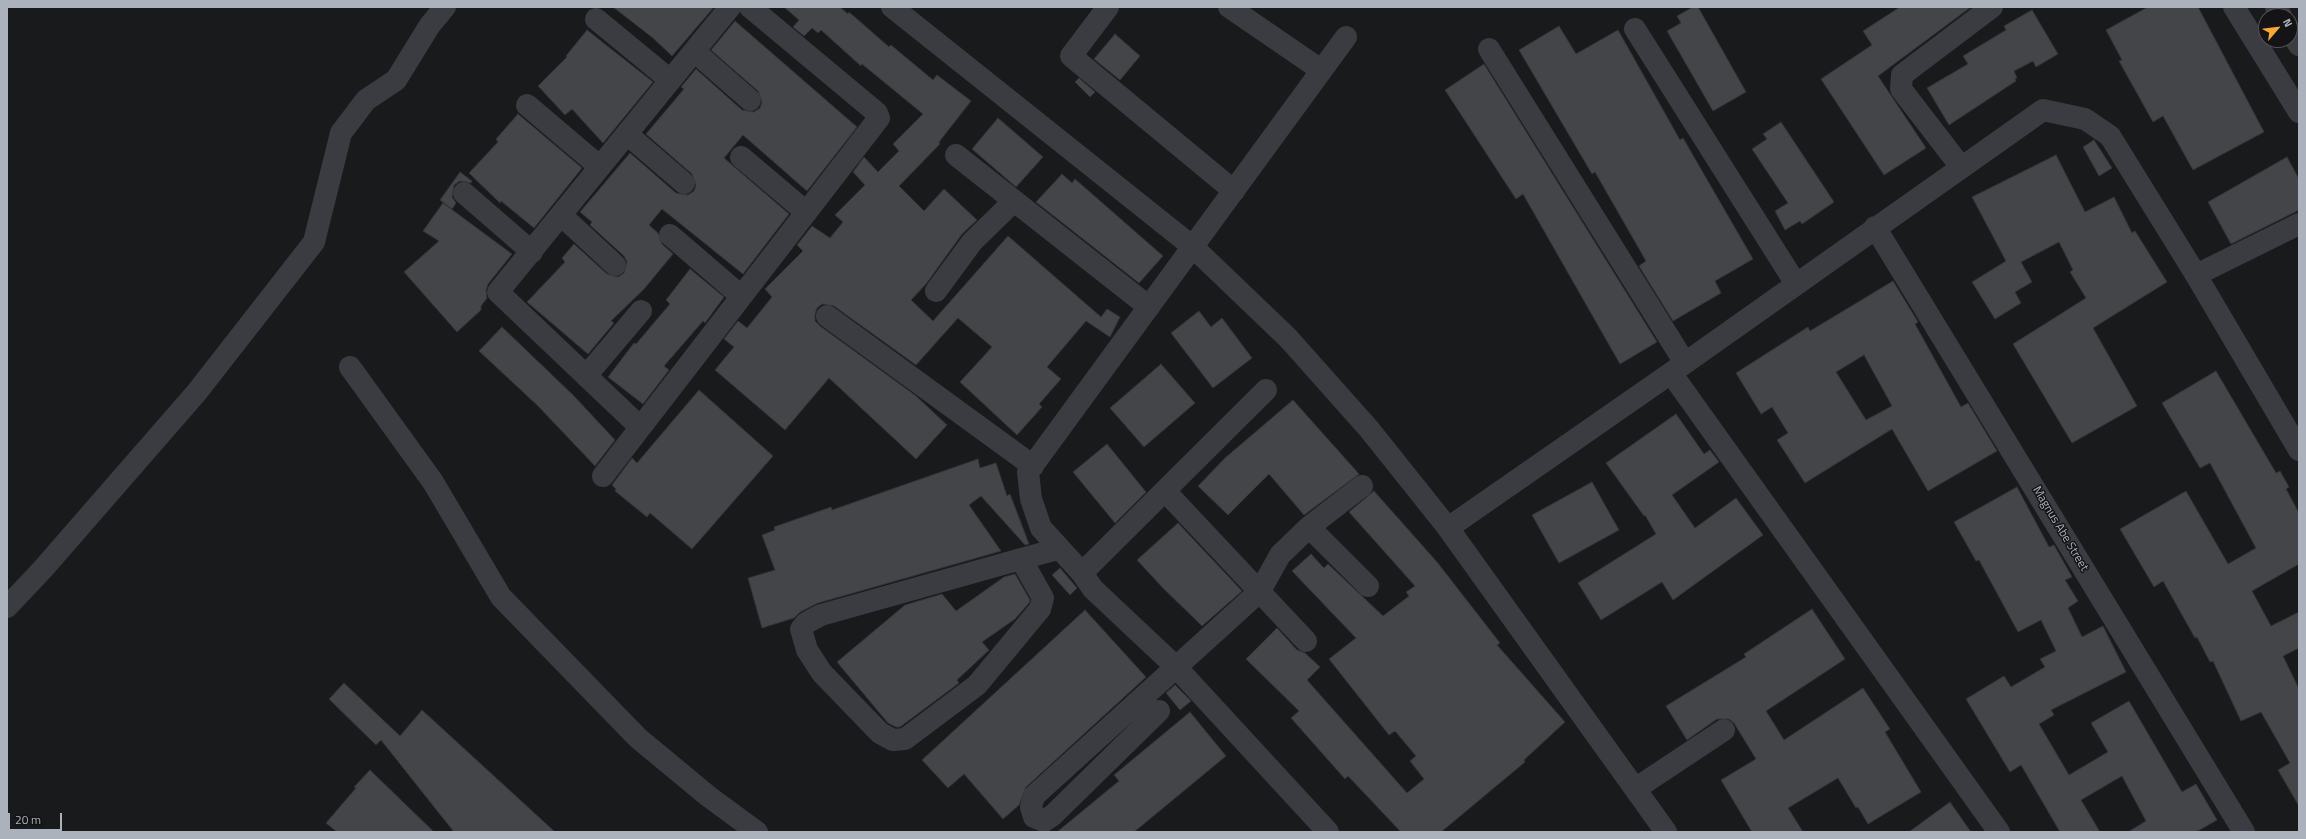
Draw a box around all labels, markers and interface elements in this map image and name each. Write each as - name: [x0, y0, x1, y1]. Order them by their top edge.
- north arrow: [2258, 8, 2298, 48]
- text: N: [2279, 16, 2297, 30]
- street label: Magnus Abe Street: [2029, 484, 2091, 574]
- scale bar: [10, 805, 64, 831]
- text: 20 m: [15, 810, 41, 829]

